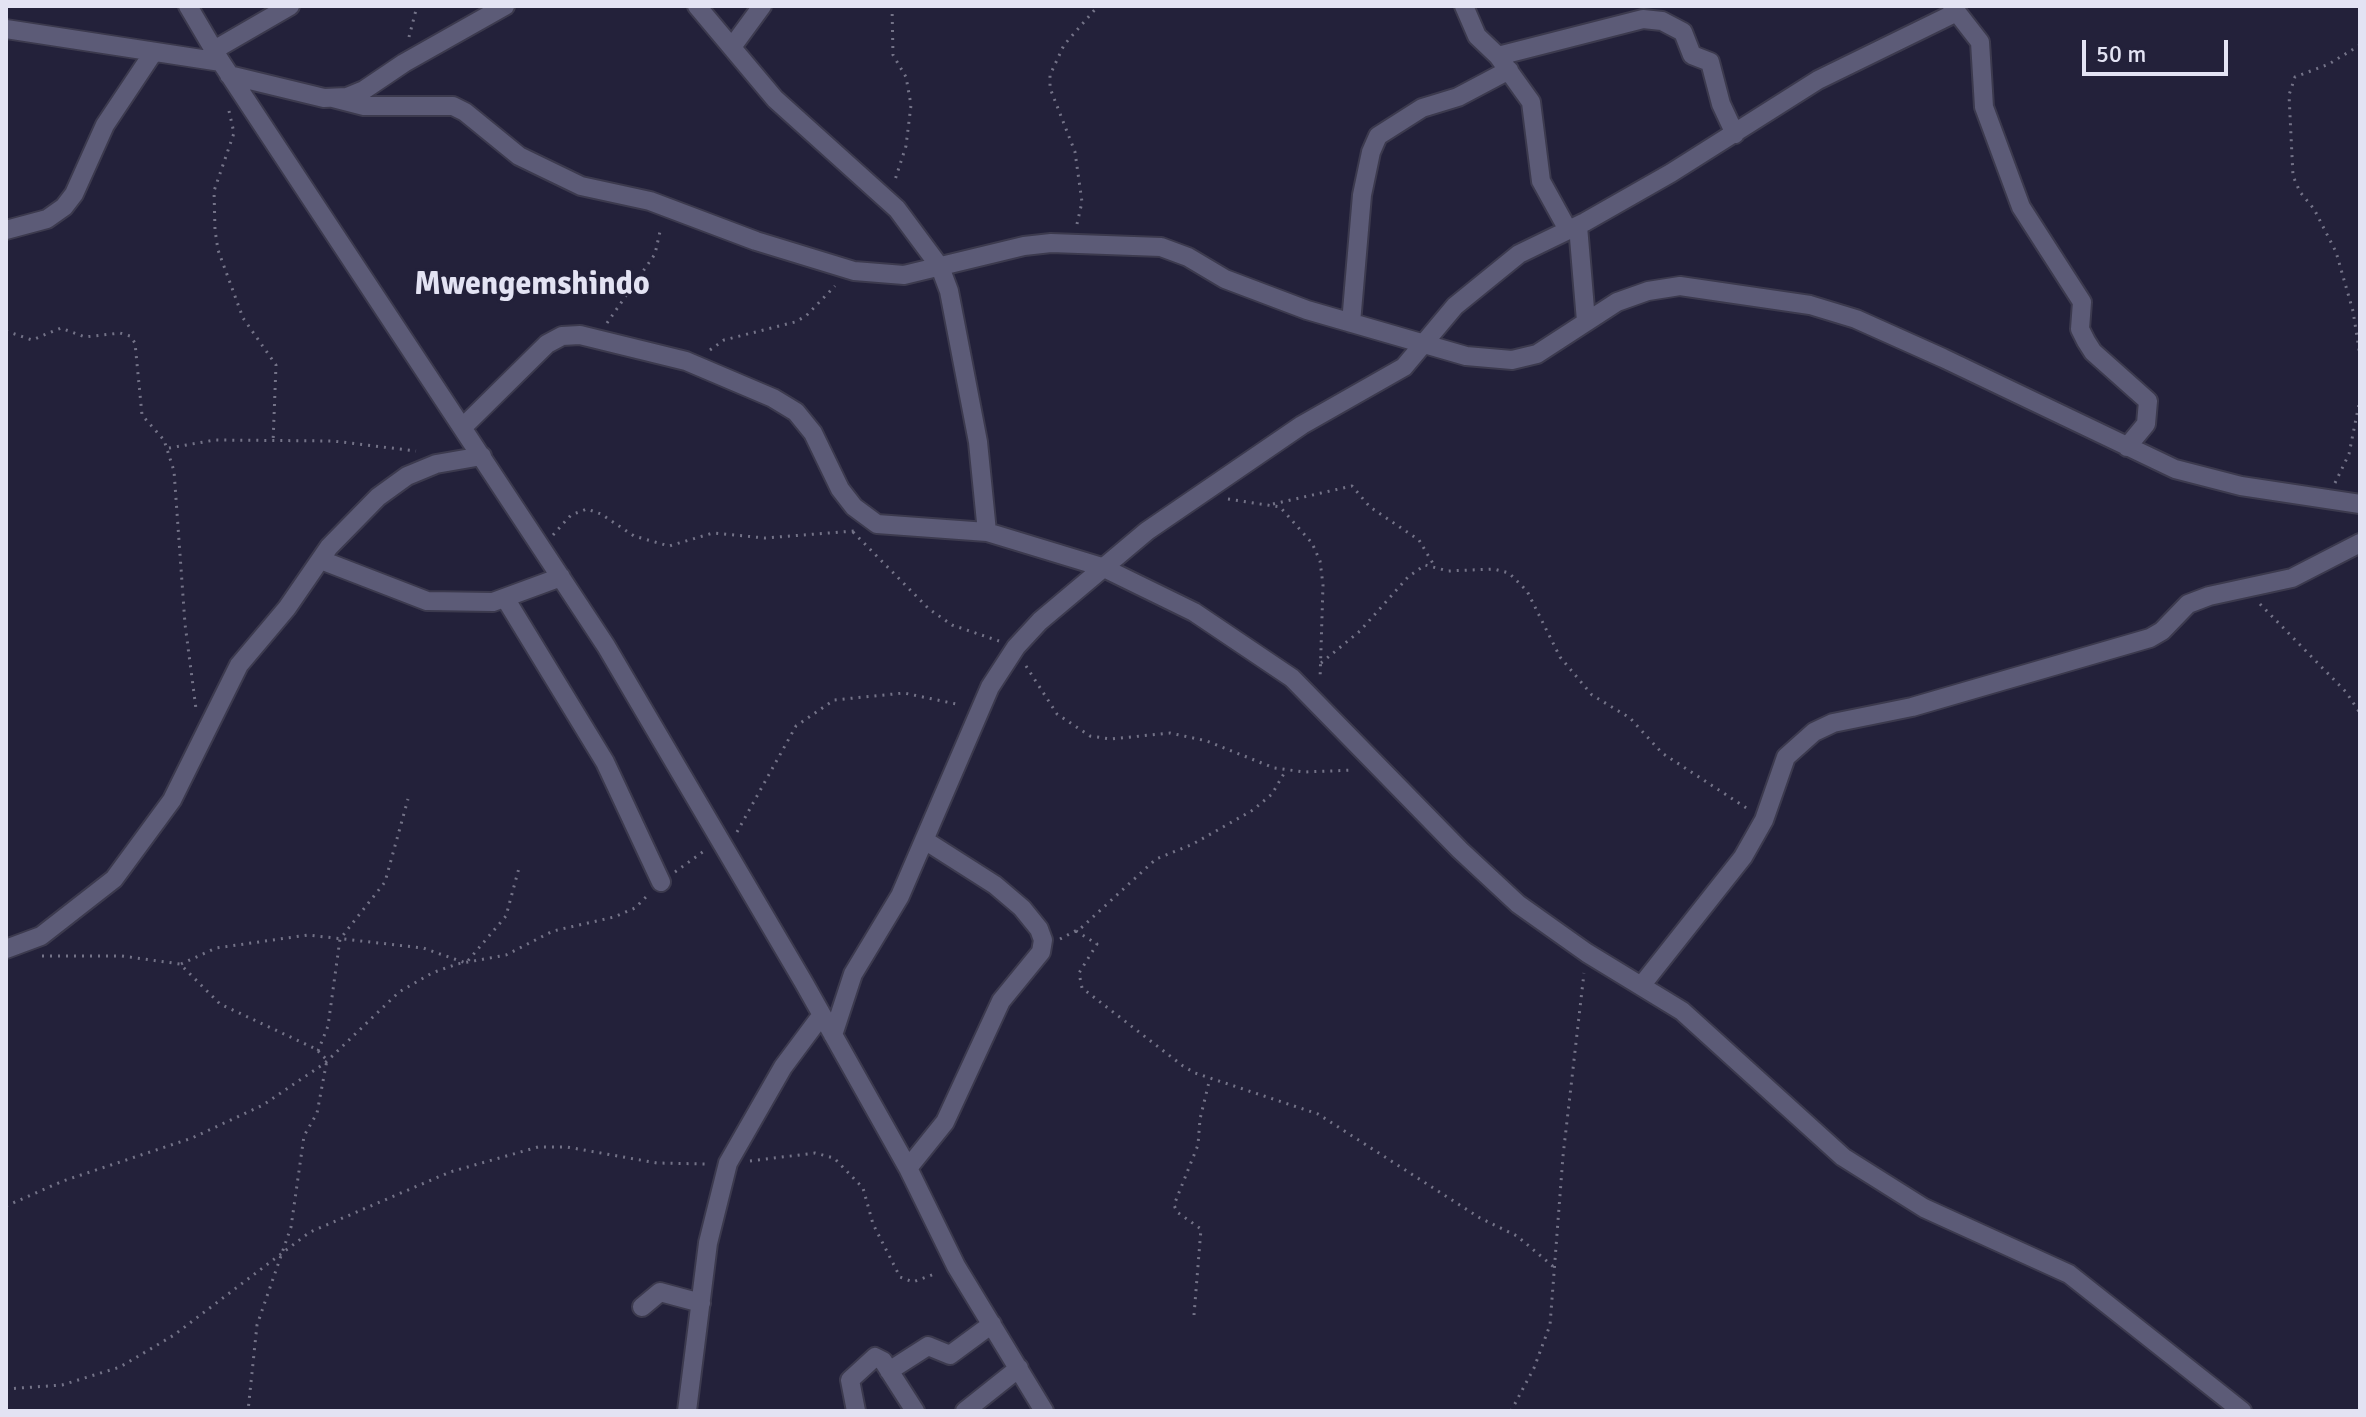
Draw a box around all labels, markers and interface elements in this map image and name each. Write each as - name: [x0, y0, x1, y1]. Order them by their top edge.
- scale bar: [2086, 24, 2232, 74]
- text: 50 m: [2096, 39, 2146, 69]
- district label: Mwengemshindo: [414, 267, 650, 305]

